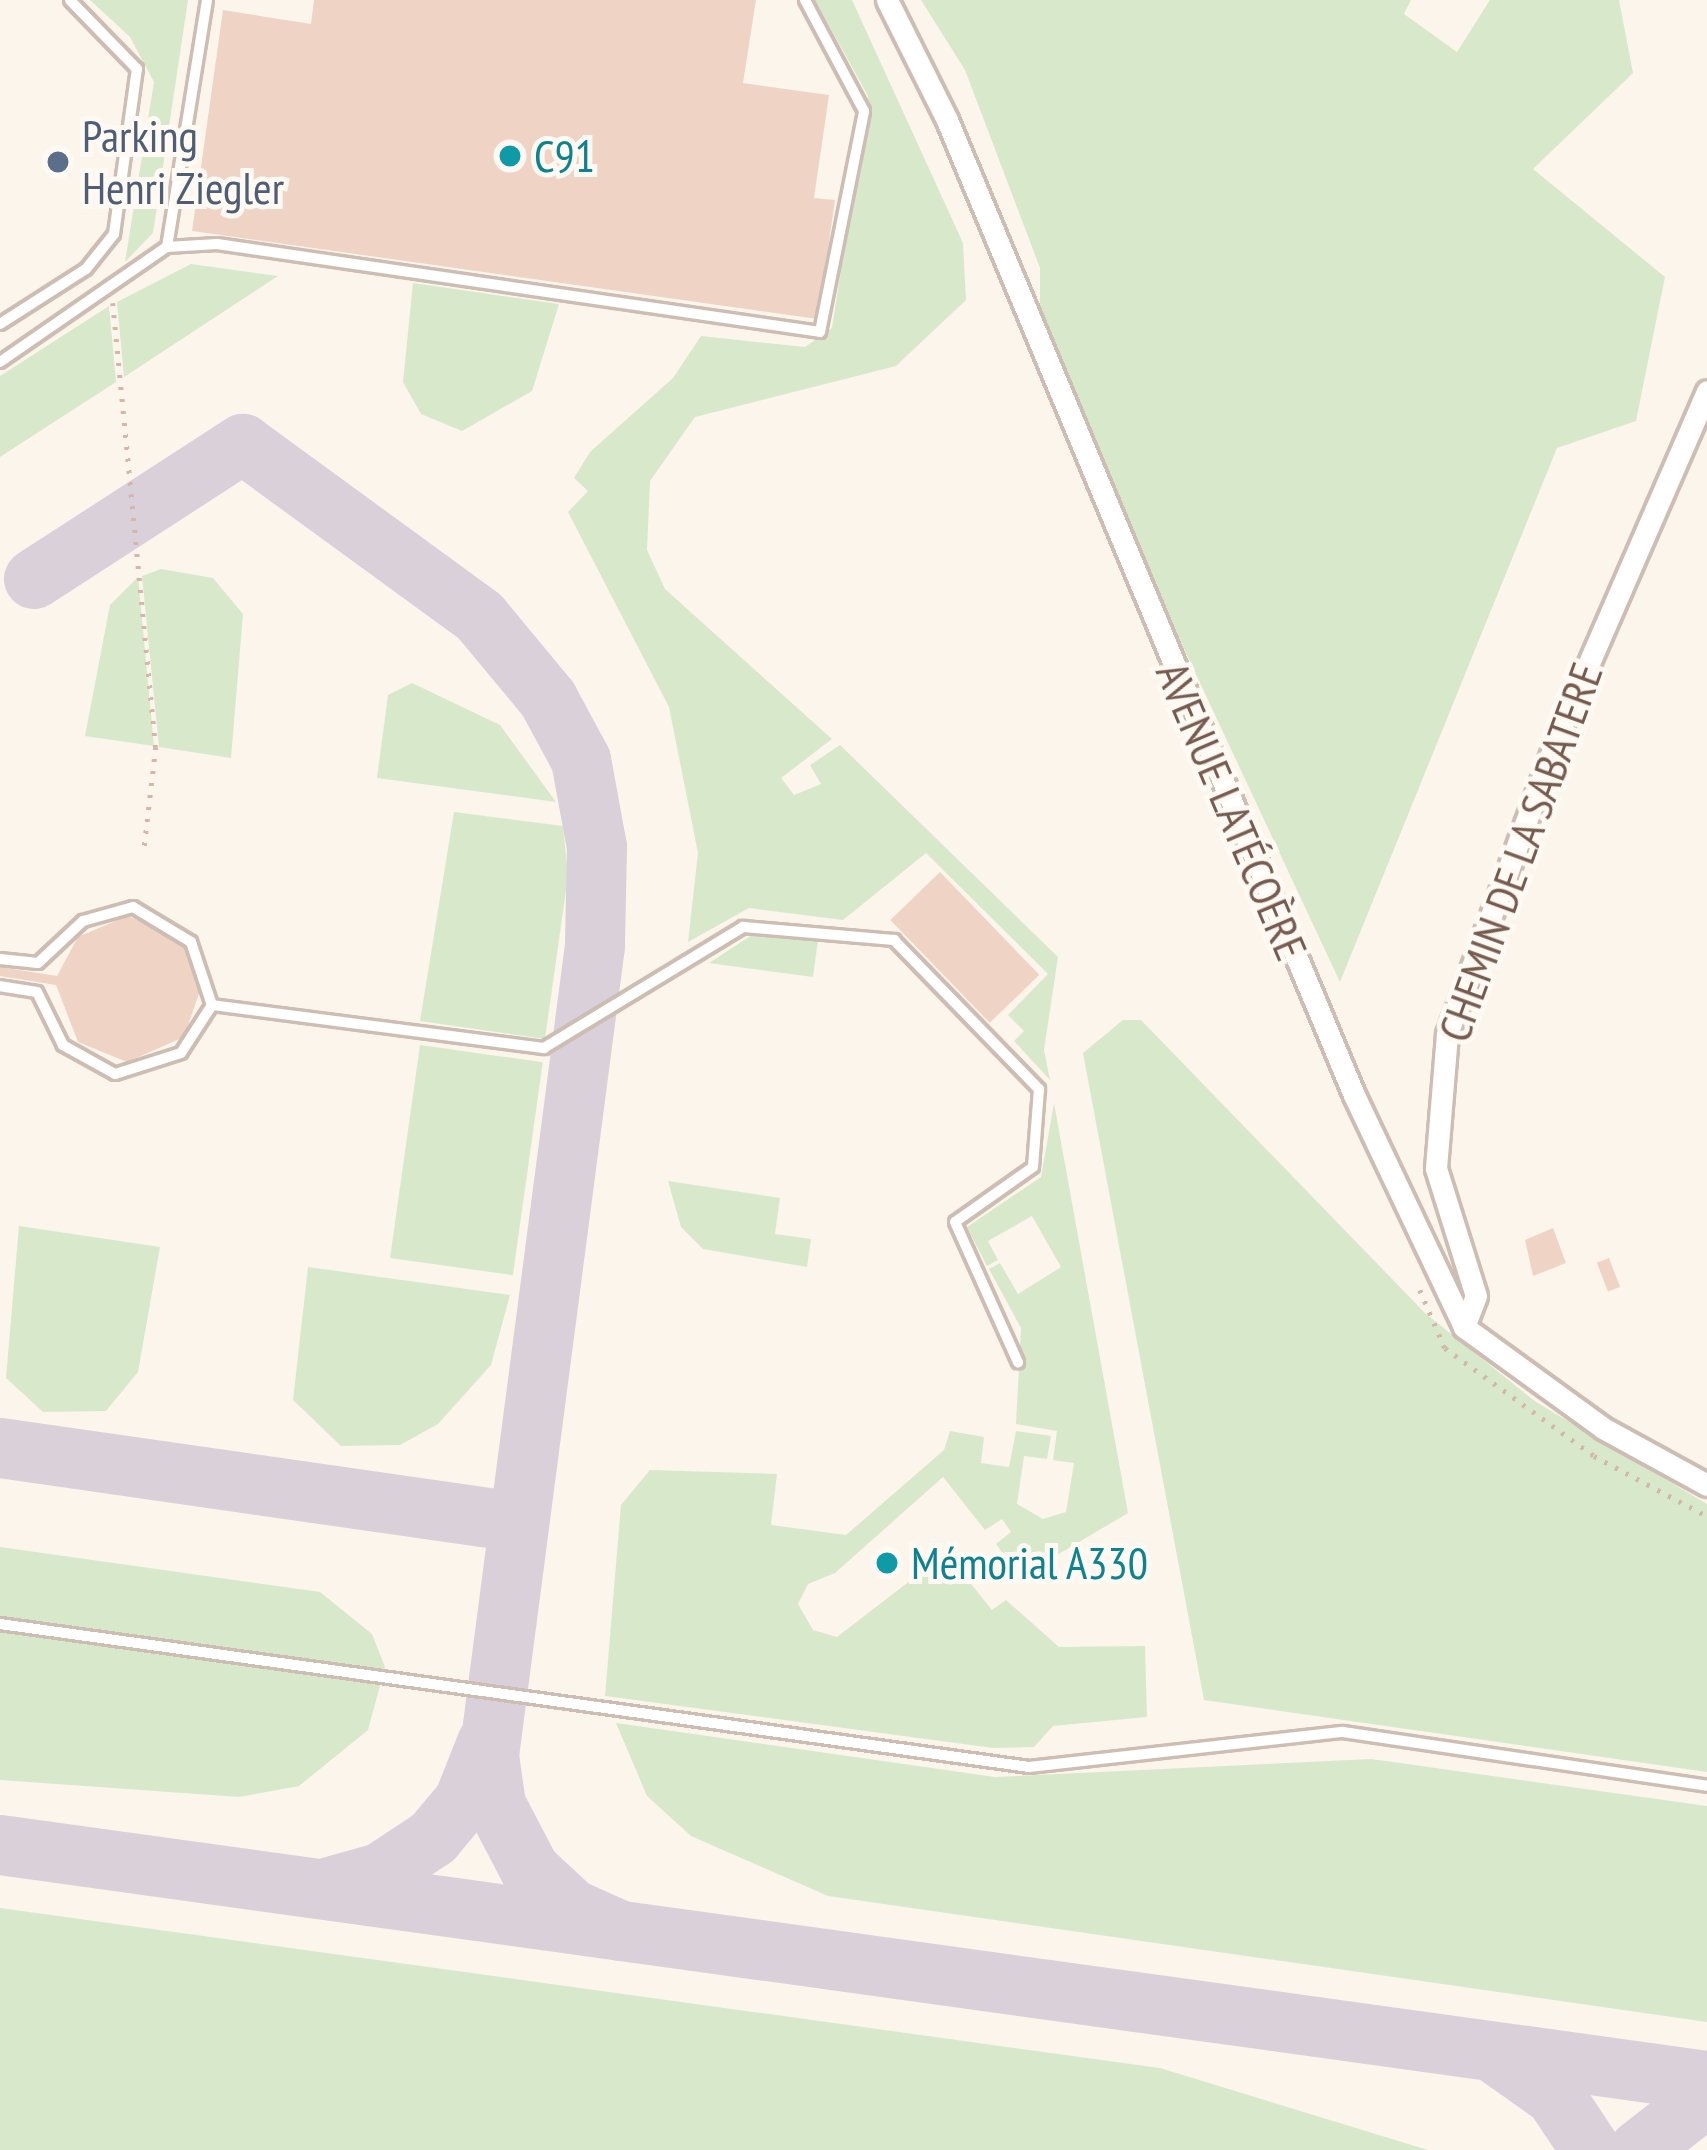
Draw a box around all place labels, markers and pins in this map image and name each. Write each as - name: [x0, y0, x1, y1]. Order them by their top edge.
- place label: Parking Henri Ziegler: [82, 109, 285, 215]
- place label: C91: [534, 129, 595, 183]
- marker: C91: [497, 143, 523, 169]
- marker: Parking Henri Ziegler: [45, 149, 71, 175]
- place label: Mémorial A330: [911, 1536, 1149, 1590]
- marker: Mémorial A330: [874, 1550, 900, 1576]

